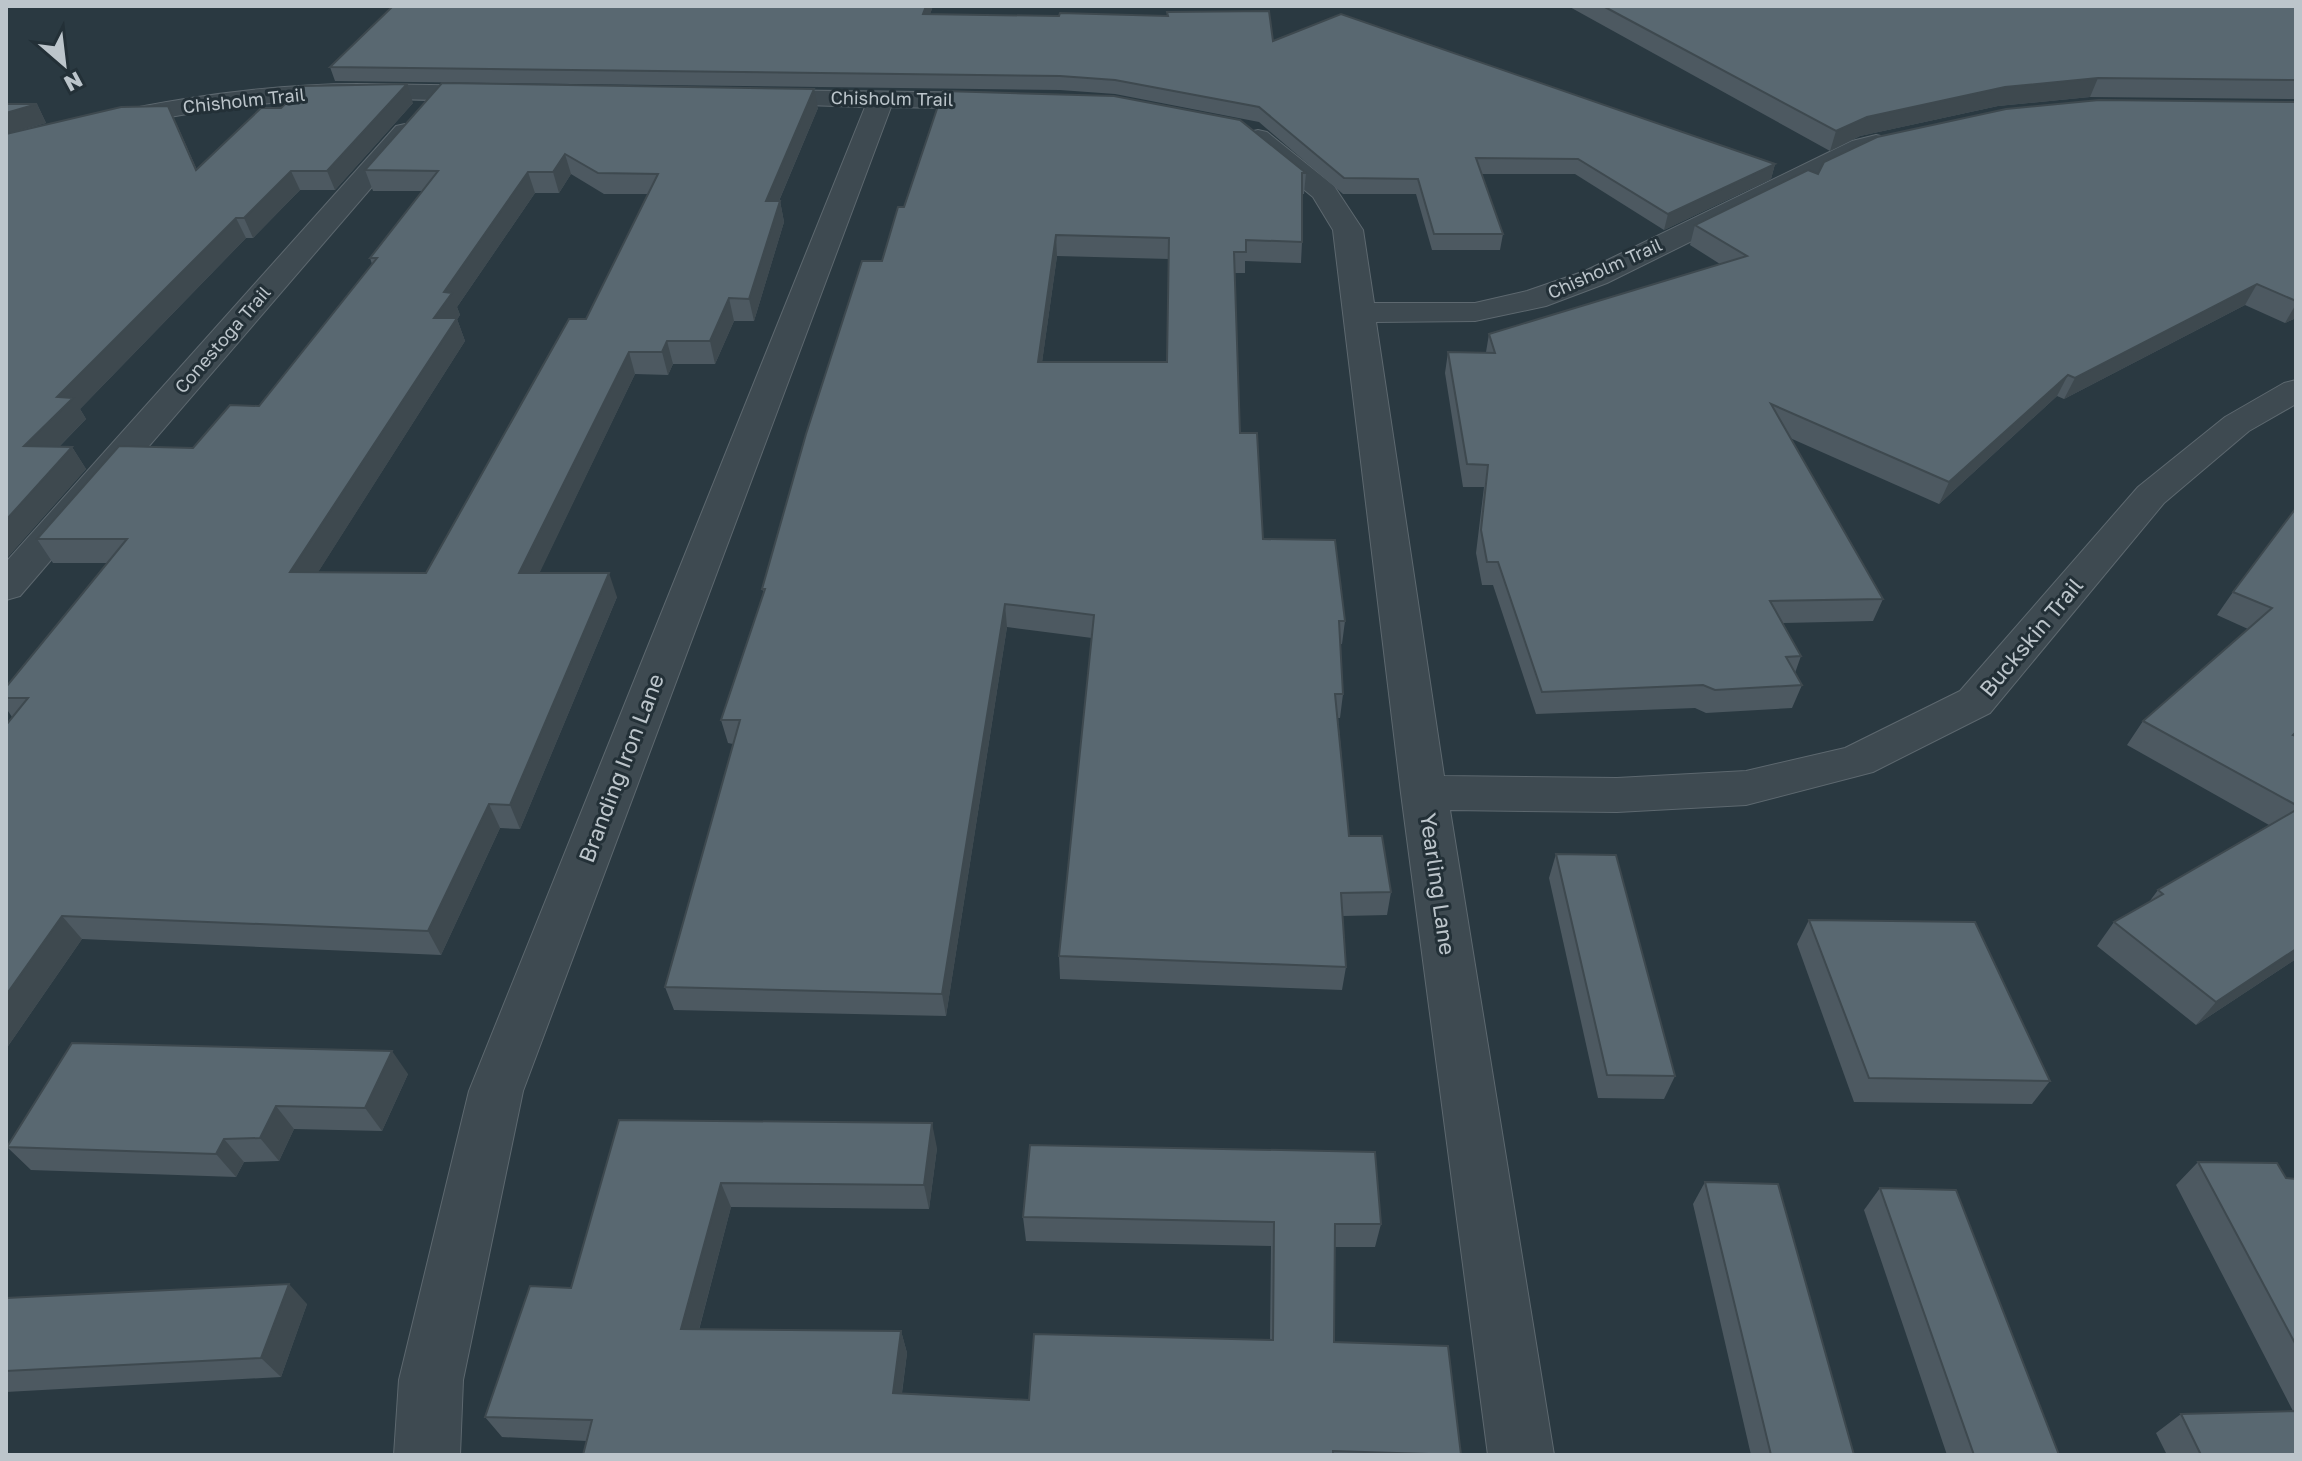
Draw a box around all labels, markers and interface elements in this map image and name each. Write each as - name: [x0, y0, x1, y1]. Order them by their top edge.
- north arrow: [24, 24, 104, 104]
- text: N: [60, 66, 87, 98]
- street label: Chisholm Trail: [182, 83, 306, 117]
- street label: Chisholm Trail: [830, 86, 954, 110]
- street label: Chisholm Trail: [1544, 233, 1665, 303]
- street label: Conestoga Trail: [170, 281, 275, 397]
- street label: Buckskin Trail: [1973, 572, 2088, 702]
- street label: Branding Iron Lane: [572, 670, 669, 866]
- street label: Yearling Lane: [1415, 811, 1462, 957]

